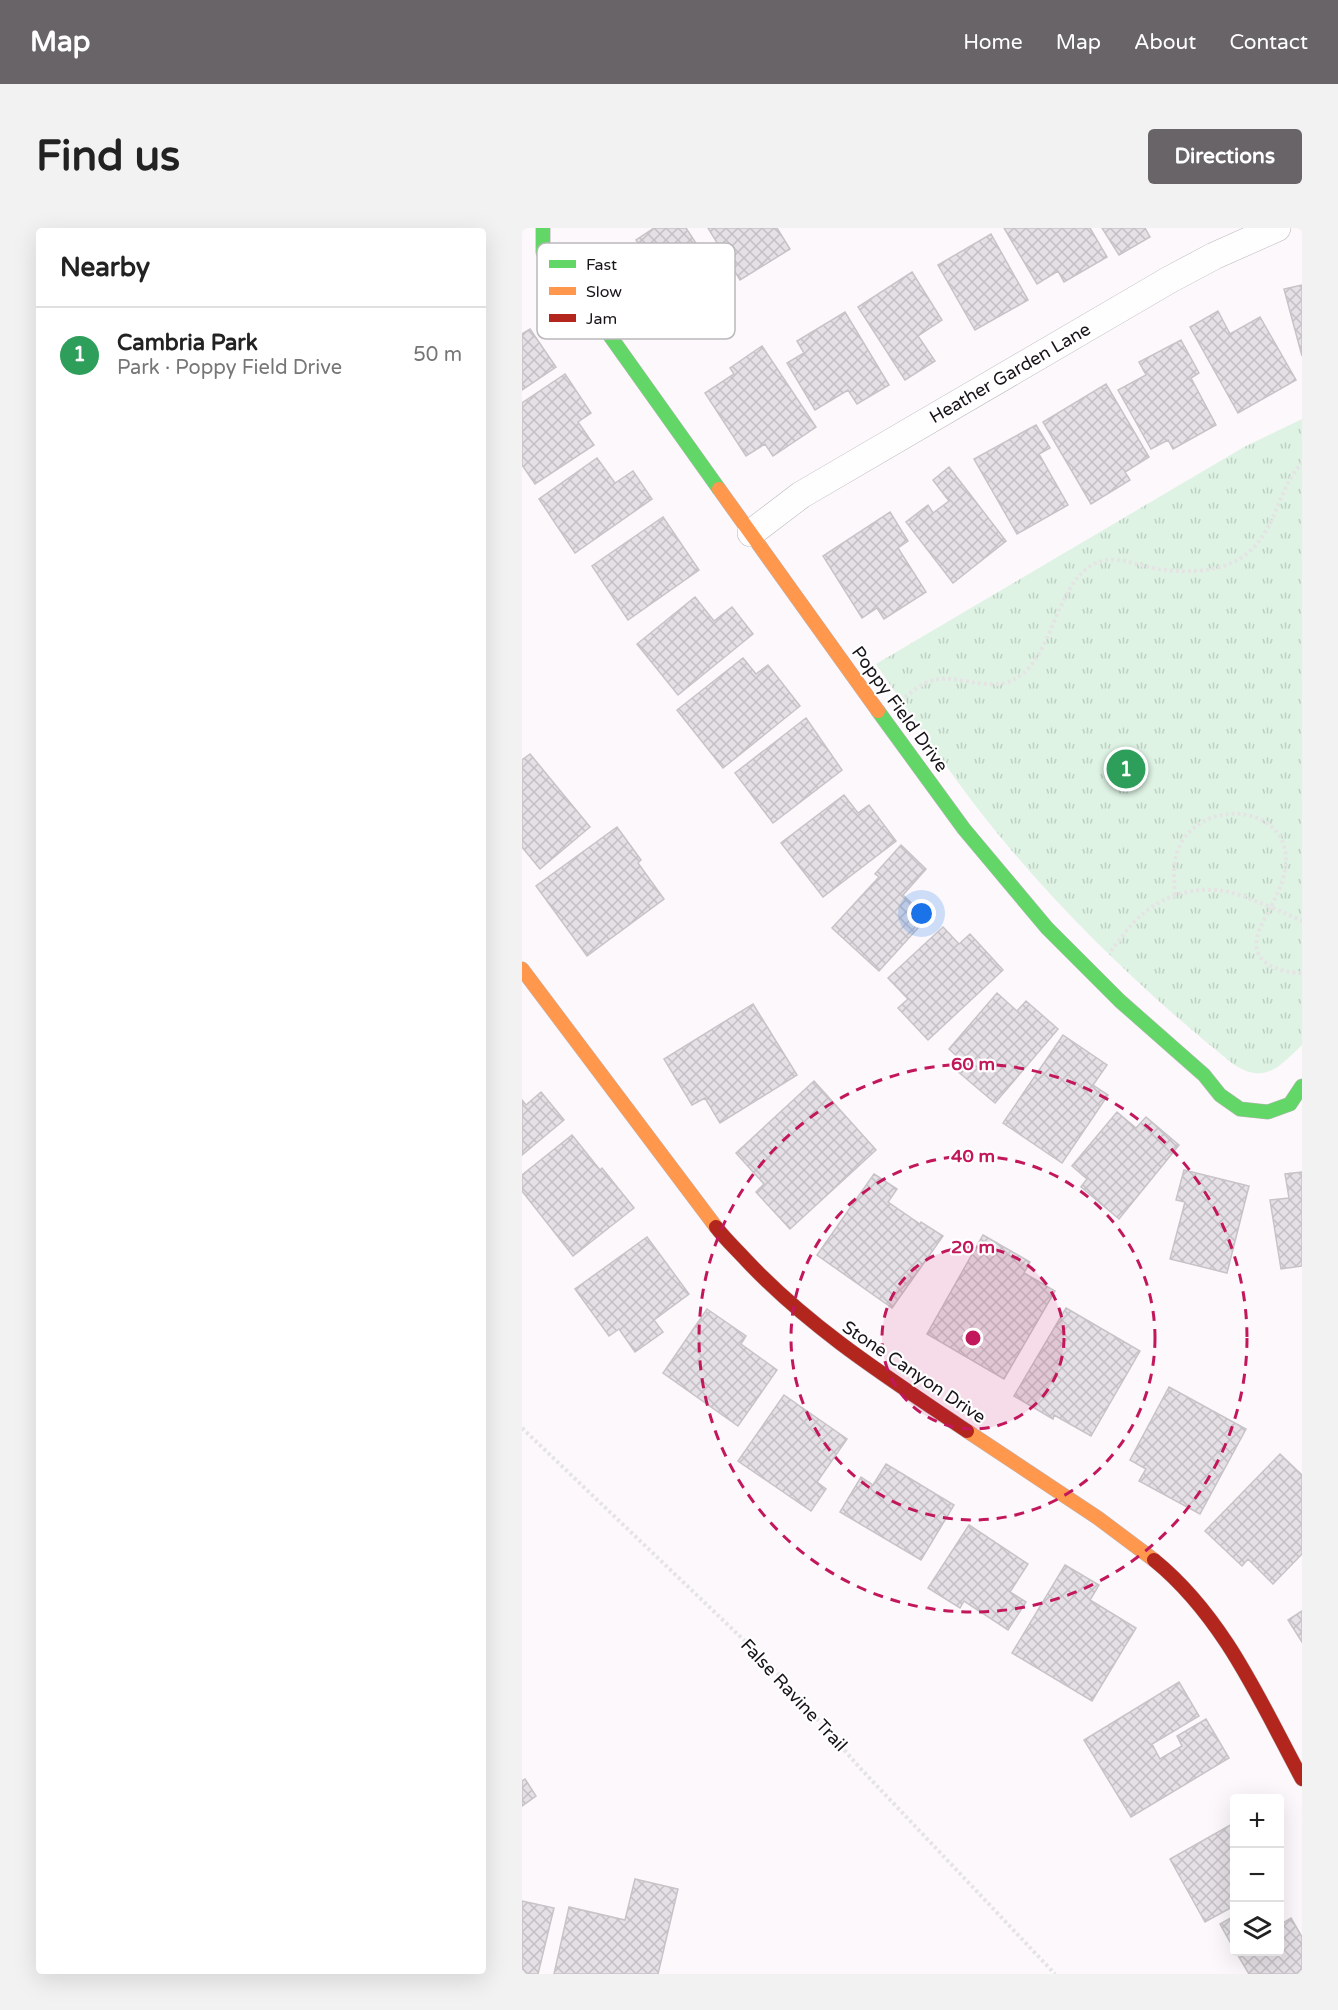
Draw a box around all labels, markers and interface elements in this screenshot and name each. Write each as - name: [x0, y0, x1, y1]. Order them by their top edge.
- text: Map: [30, 25, 90, 59]
- text: Home: [963, 30, 1023, 55]
- text: Map: [1056, 30, 1101, 55]
- text: About: [1134, 30, 1196, 55]
- text: Contact: [1229, 30, 1308, 55]
- button: Directions: [1148, 129, 1302, 184]
- text: Find us: [36, 131, 180, 182]
- legend: [537, 243, 735, 339]
- text: Nearby: [60, 252, 150, 283]
- text: Fast: [586, 255, 617, 275]
- text: Slow: [586, 282, 622, 302]
- text: Jam: [586, 309, 617, 329]
- street label: Heather Garden Lane: [926, 318, 1094, 428]
- text: Cambria Park: [117, 330, 258, 356]
- text: 1: [73, 343, 86, 367]
- text: 50 m: [413, 343, 462, 367]
- text: Park · Poppy Field Drive: [117, 356, 342, 380]
- street label: Poppy Field Drive: [847, 642, 953, 776]
- pin: 1: [1106, 746, 1146, 792]
- your location: [907, 899, 936, 928]
- text: 60 m: [951, 1053, 995, 1075]
- text: 40 m: [951, 1145, 995, 1167]
- text: 20 m: [951, 1236, 995, 1258]
- street label: Stone Canyon Drive: [838, 1316, 990, 1428]
- centre of rings: [963, 1328, 983, 1348]
- street label: False Ravine Trail: [736, 1634, 852, 1756]
- map controls: [1230, 1794, 1284, 1956]
- button: +: [1230, 1794, 1284, 1848]
- button: −: [1230, 1848, 1284, 1902]
- button: layers: [1230, 1902, 1284, 1956]

